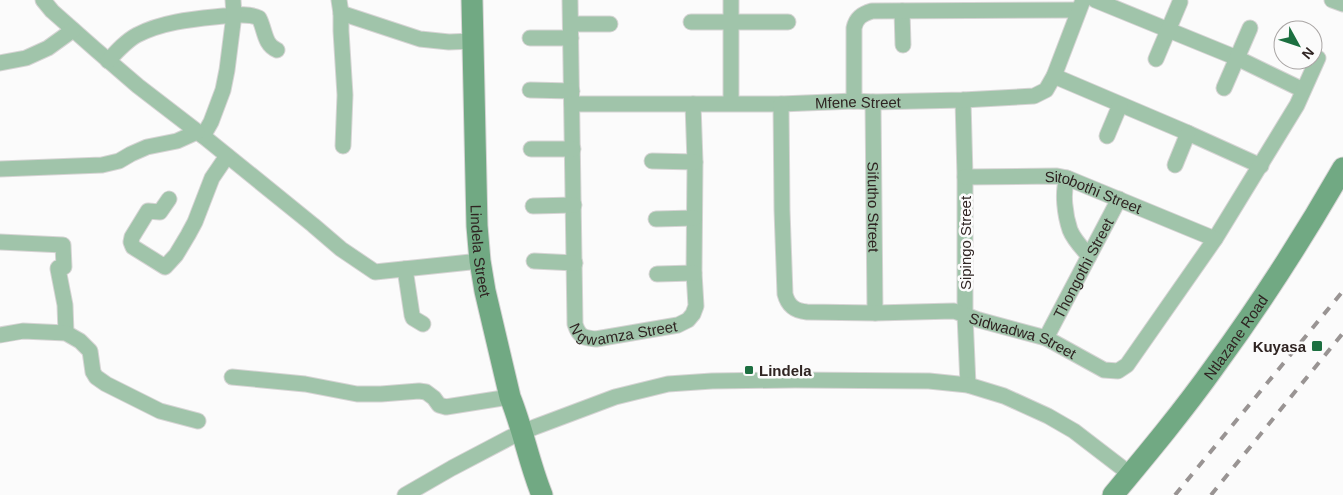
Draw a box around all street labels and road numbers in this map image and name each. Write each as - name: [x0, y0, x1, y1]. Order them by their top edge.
- street label: Mfene Street: [815, 92, 902, 111]
- street label: Sifutho Street: [865, 161, 883, 253]
- street label: Sitobothi Street: [1045, 167, 1145, 217]
- street label: Sipingo Street: [957, 195, 974, 290]
- street label: Lindela Street: [468, 204, 495, 299]
- street label: Thongothi Street: [1049, 214, 1116, 321]
- street label: Ntlazane Road: [1200, 291, 1271, 382]
- street label: Sidwadwa Street: [967, 309, 1080, 362]
- street label: Ngwamza Street: [567, 317, 679, 348]

